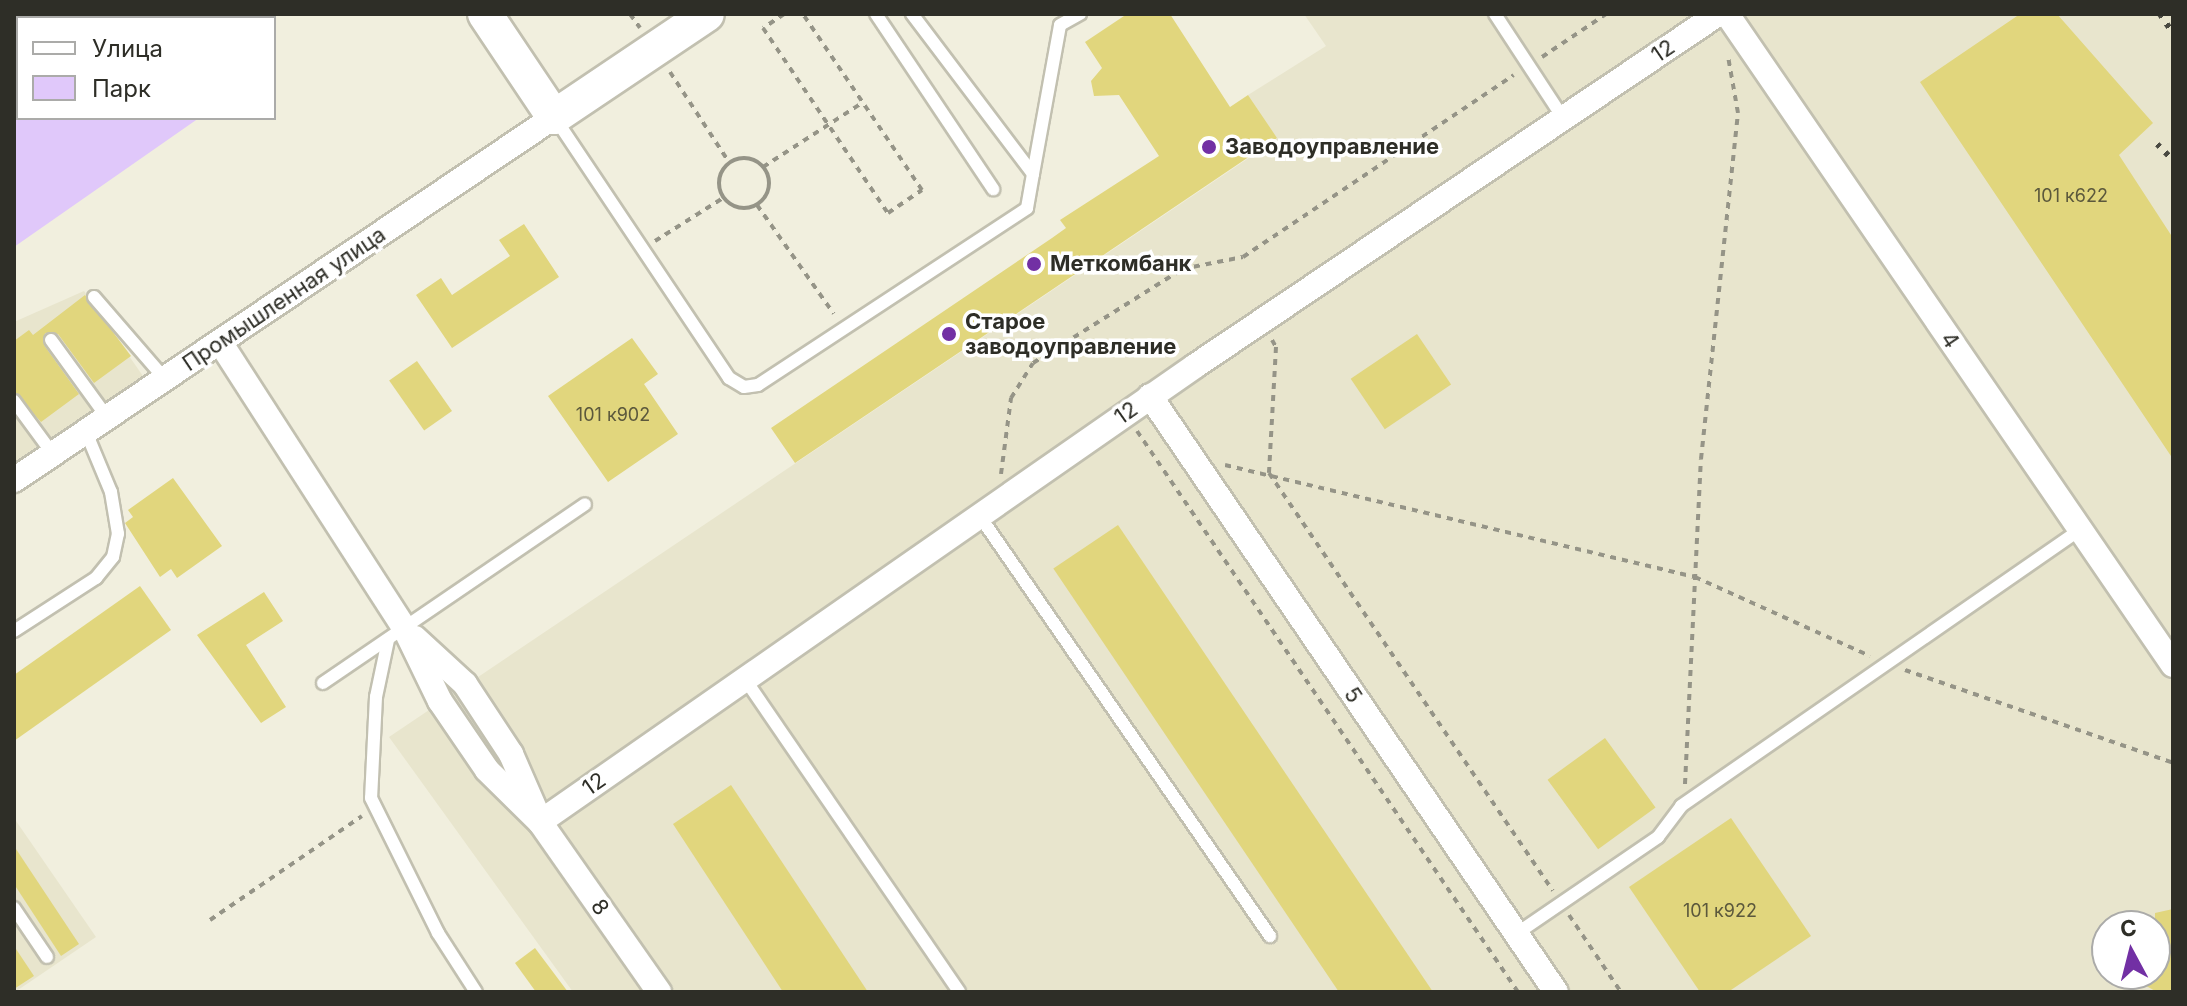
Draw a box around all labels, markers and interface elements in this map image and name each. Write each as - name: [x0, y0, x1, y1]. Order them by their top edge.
- legend: [16, 16, 276, 120]
- text: Улица: [92, 34, 163, 63]
- street label: 12: [1646, 34, 1680, 68]
- text: Парк: [92, 74, 151, 103]
- place label: Заводоуправление: [1225, 134, 1439, 160]
- marker: Заводоуправление: [1200, 138, 1218, 156]
- house number: 101 к622: [2034, 185, 2108, 207]
- street label: Промышленная улица: [178, 221, 390, 377]
- place label: Меткомбанк: [1050, 251, 1191, 277]
- marker: Меткомбанк: [1025, 255, 1043, 273]
- place label: Старое заводоуправление: [965, 308, 1176, 360]
- marker: Старое заводоуправление: [940, 325, 958, 343]
- street label: 4: [1935, 327, 1965, 353]
- street label: 12: [1109, 396, 1143, 430]
- house number: 101 к902: [576, 404, 650, 426]
- street label: 5: [1338, 682, 1368, 708]
- street label: 12: [577, 767, 611, 801]
- street label: 8: [585, 894, 615, 920]
- house number: 101 к922: [1683, 900, 1757, 922]
- north arrow: [2091, 910, 2171, 990]
- text: С: [2119, 914, 2138, 942]

